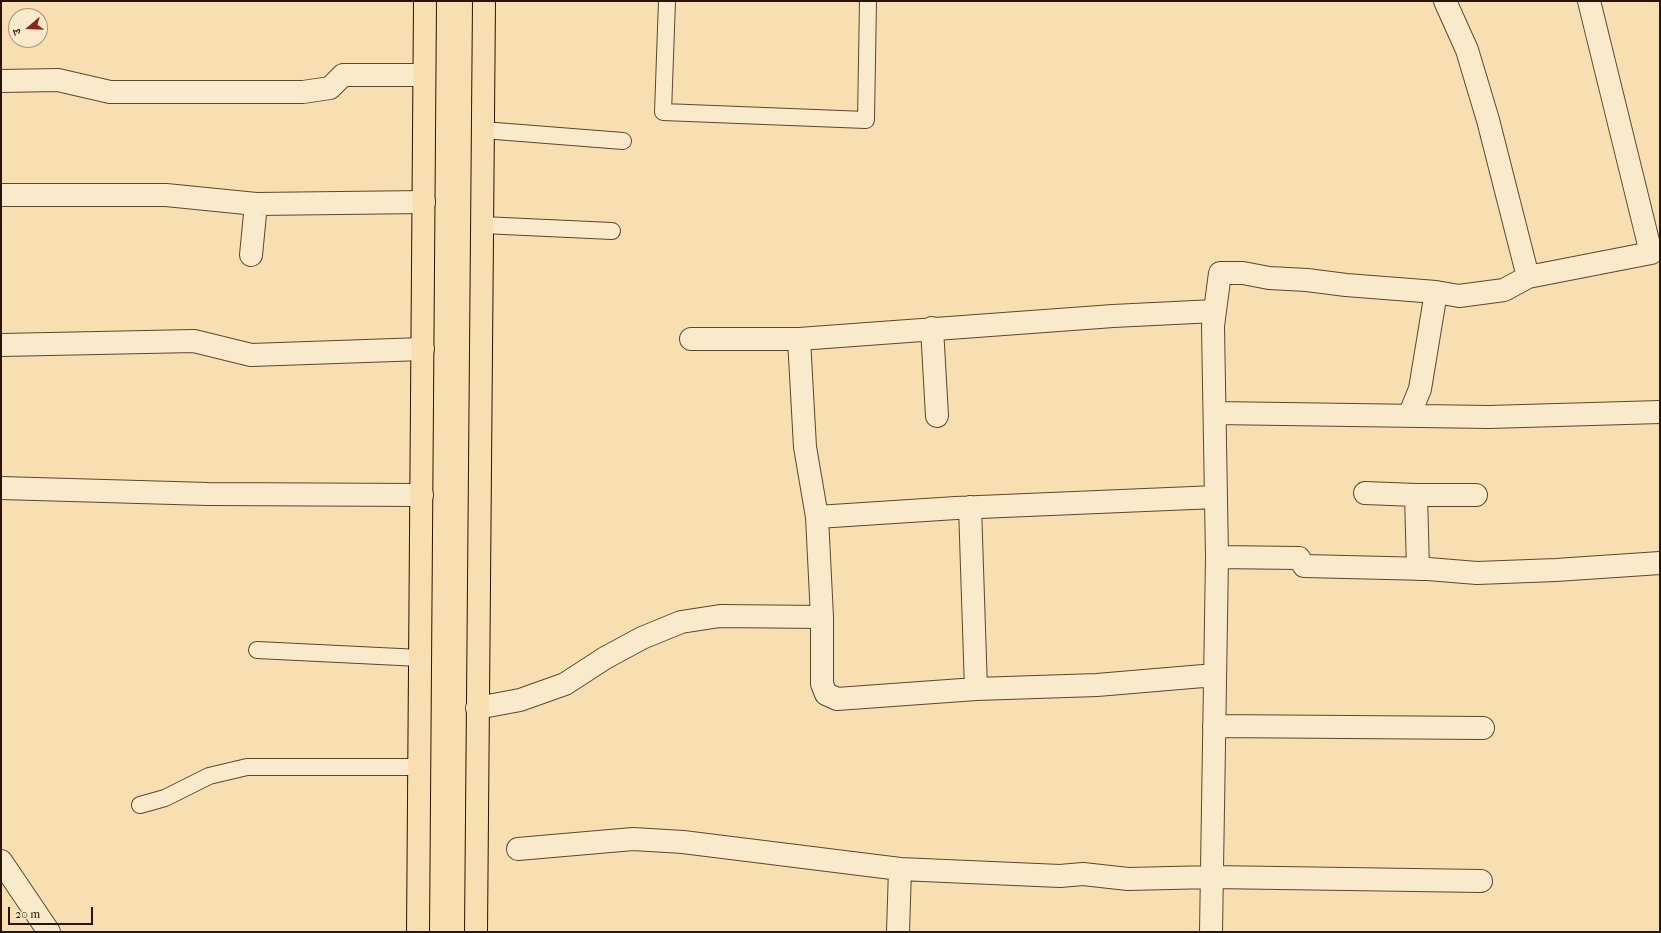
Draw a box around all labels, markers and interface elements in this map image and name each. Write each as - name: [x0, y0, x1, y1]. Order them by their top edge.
- north arrow: [8, 8, 48, 48]
- text: उ: [10, 27, 24, 37]
- scale bar: [10, 899, 95, 925]
- text: 20 m: [15, 907, 40, 921]

